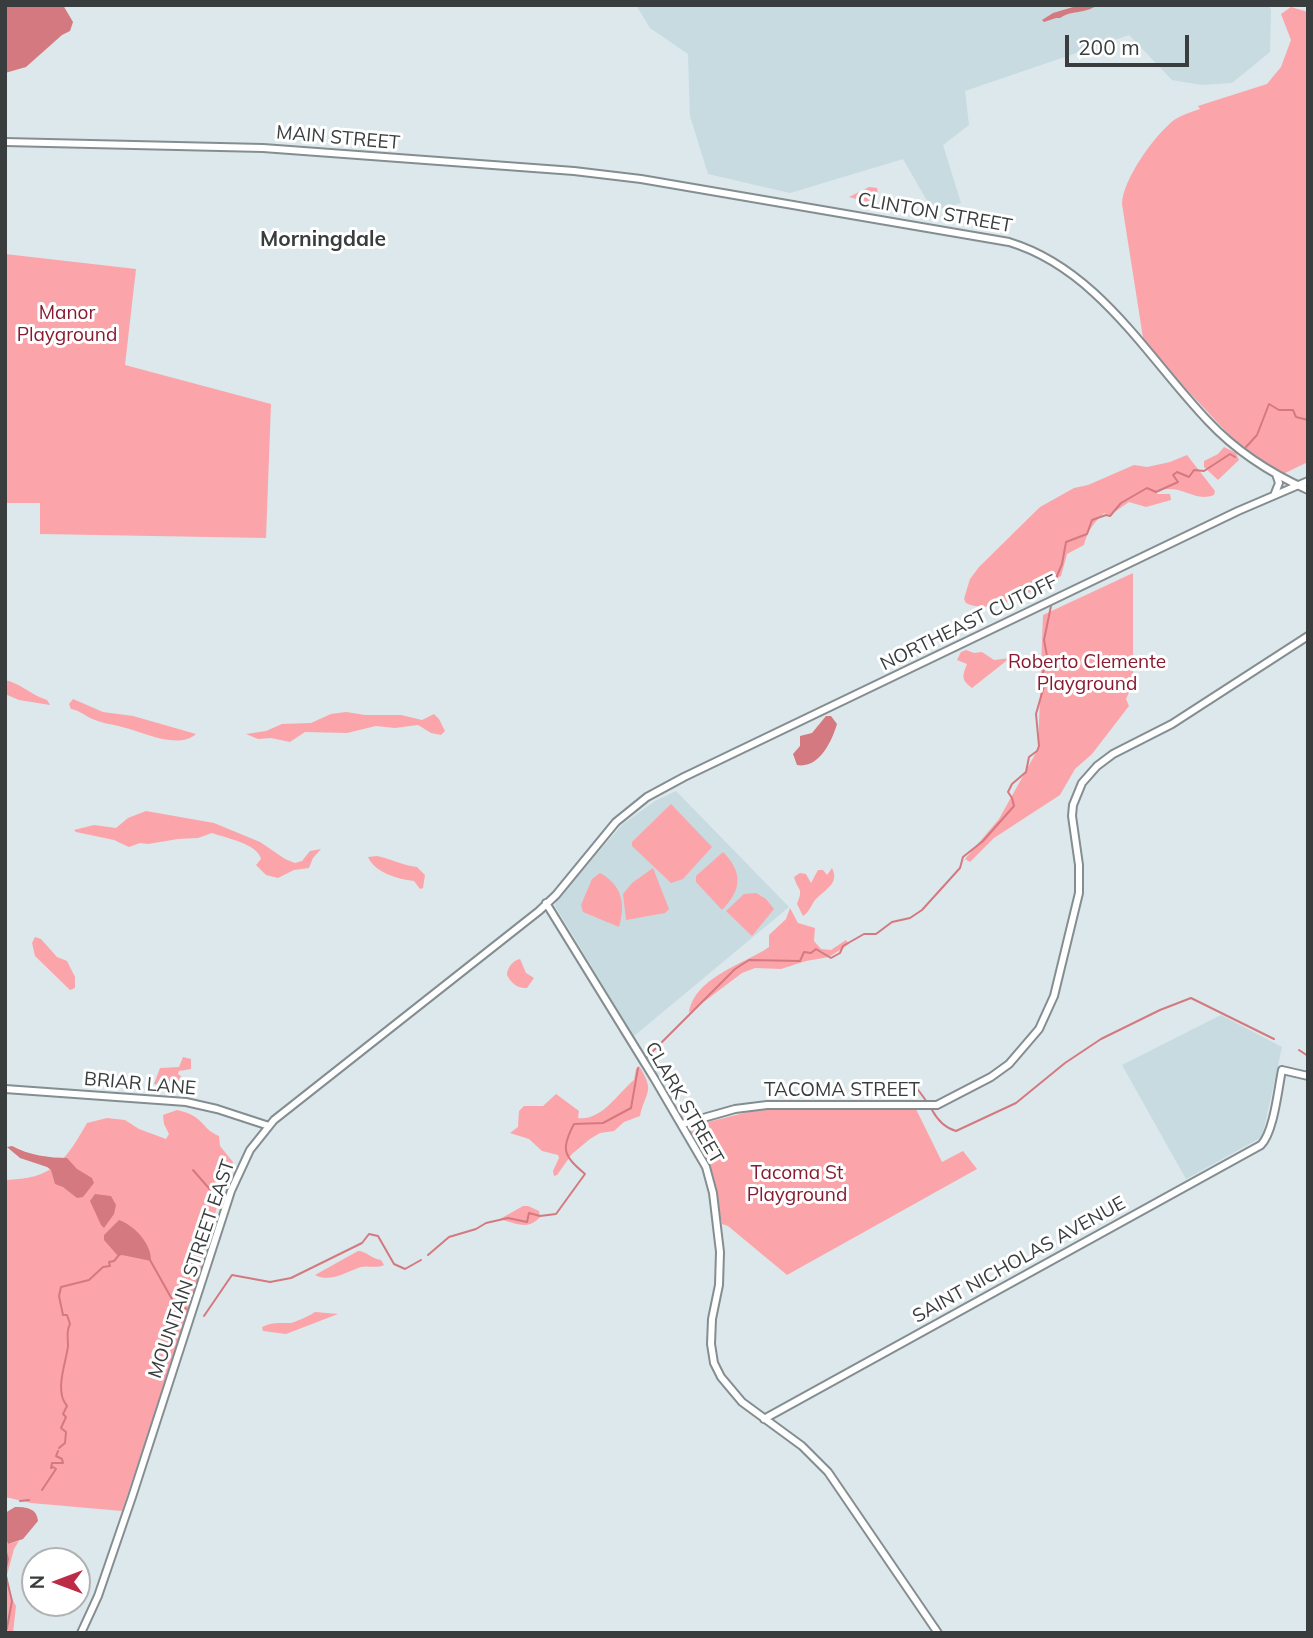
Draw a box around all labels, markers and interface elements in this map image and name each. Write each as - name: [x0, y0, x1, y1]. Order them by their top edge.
- scale bar: [1068, 21, 1192, 65]
- text: 200 m: [1078, 34, 1140, 60]
- street label: MAIN STREET: [275, 121, 401, 155]
- street label: CLINTON STREET: [856, 188, 1014, 238]
- district label: Morningdale: [260, 227, 386, 253]
- park label: Manor Playground: [17, 302, 117, 346]
- street label: NORTHEAST CUTOFF: [877, 570, 1061, 676]
- park label: Roberto Clemente Playground: [1008, 651, 1166, 695]
- street label: CLARK STREET: [640, 1038, 728, 1168]
- street label: BRIAR LANE: [83, 1068, 197, 1100]
- street label: TACOMA STREET: [764, 1079, 920, 1101]
- street label: MOUNTAIN STREET EAST: [144, 1157, 240, 1381]
- park label: Tacoma St Playground: [747, 1162, 847, 1206]
- street label: SAINT NICHOLAS AVENUE: [909, 1192, 1129, 1328]
- north arrow: [21, 1547, 91, 1617]
- text: N: [25, 1575, 49, 1589]

